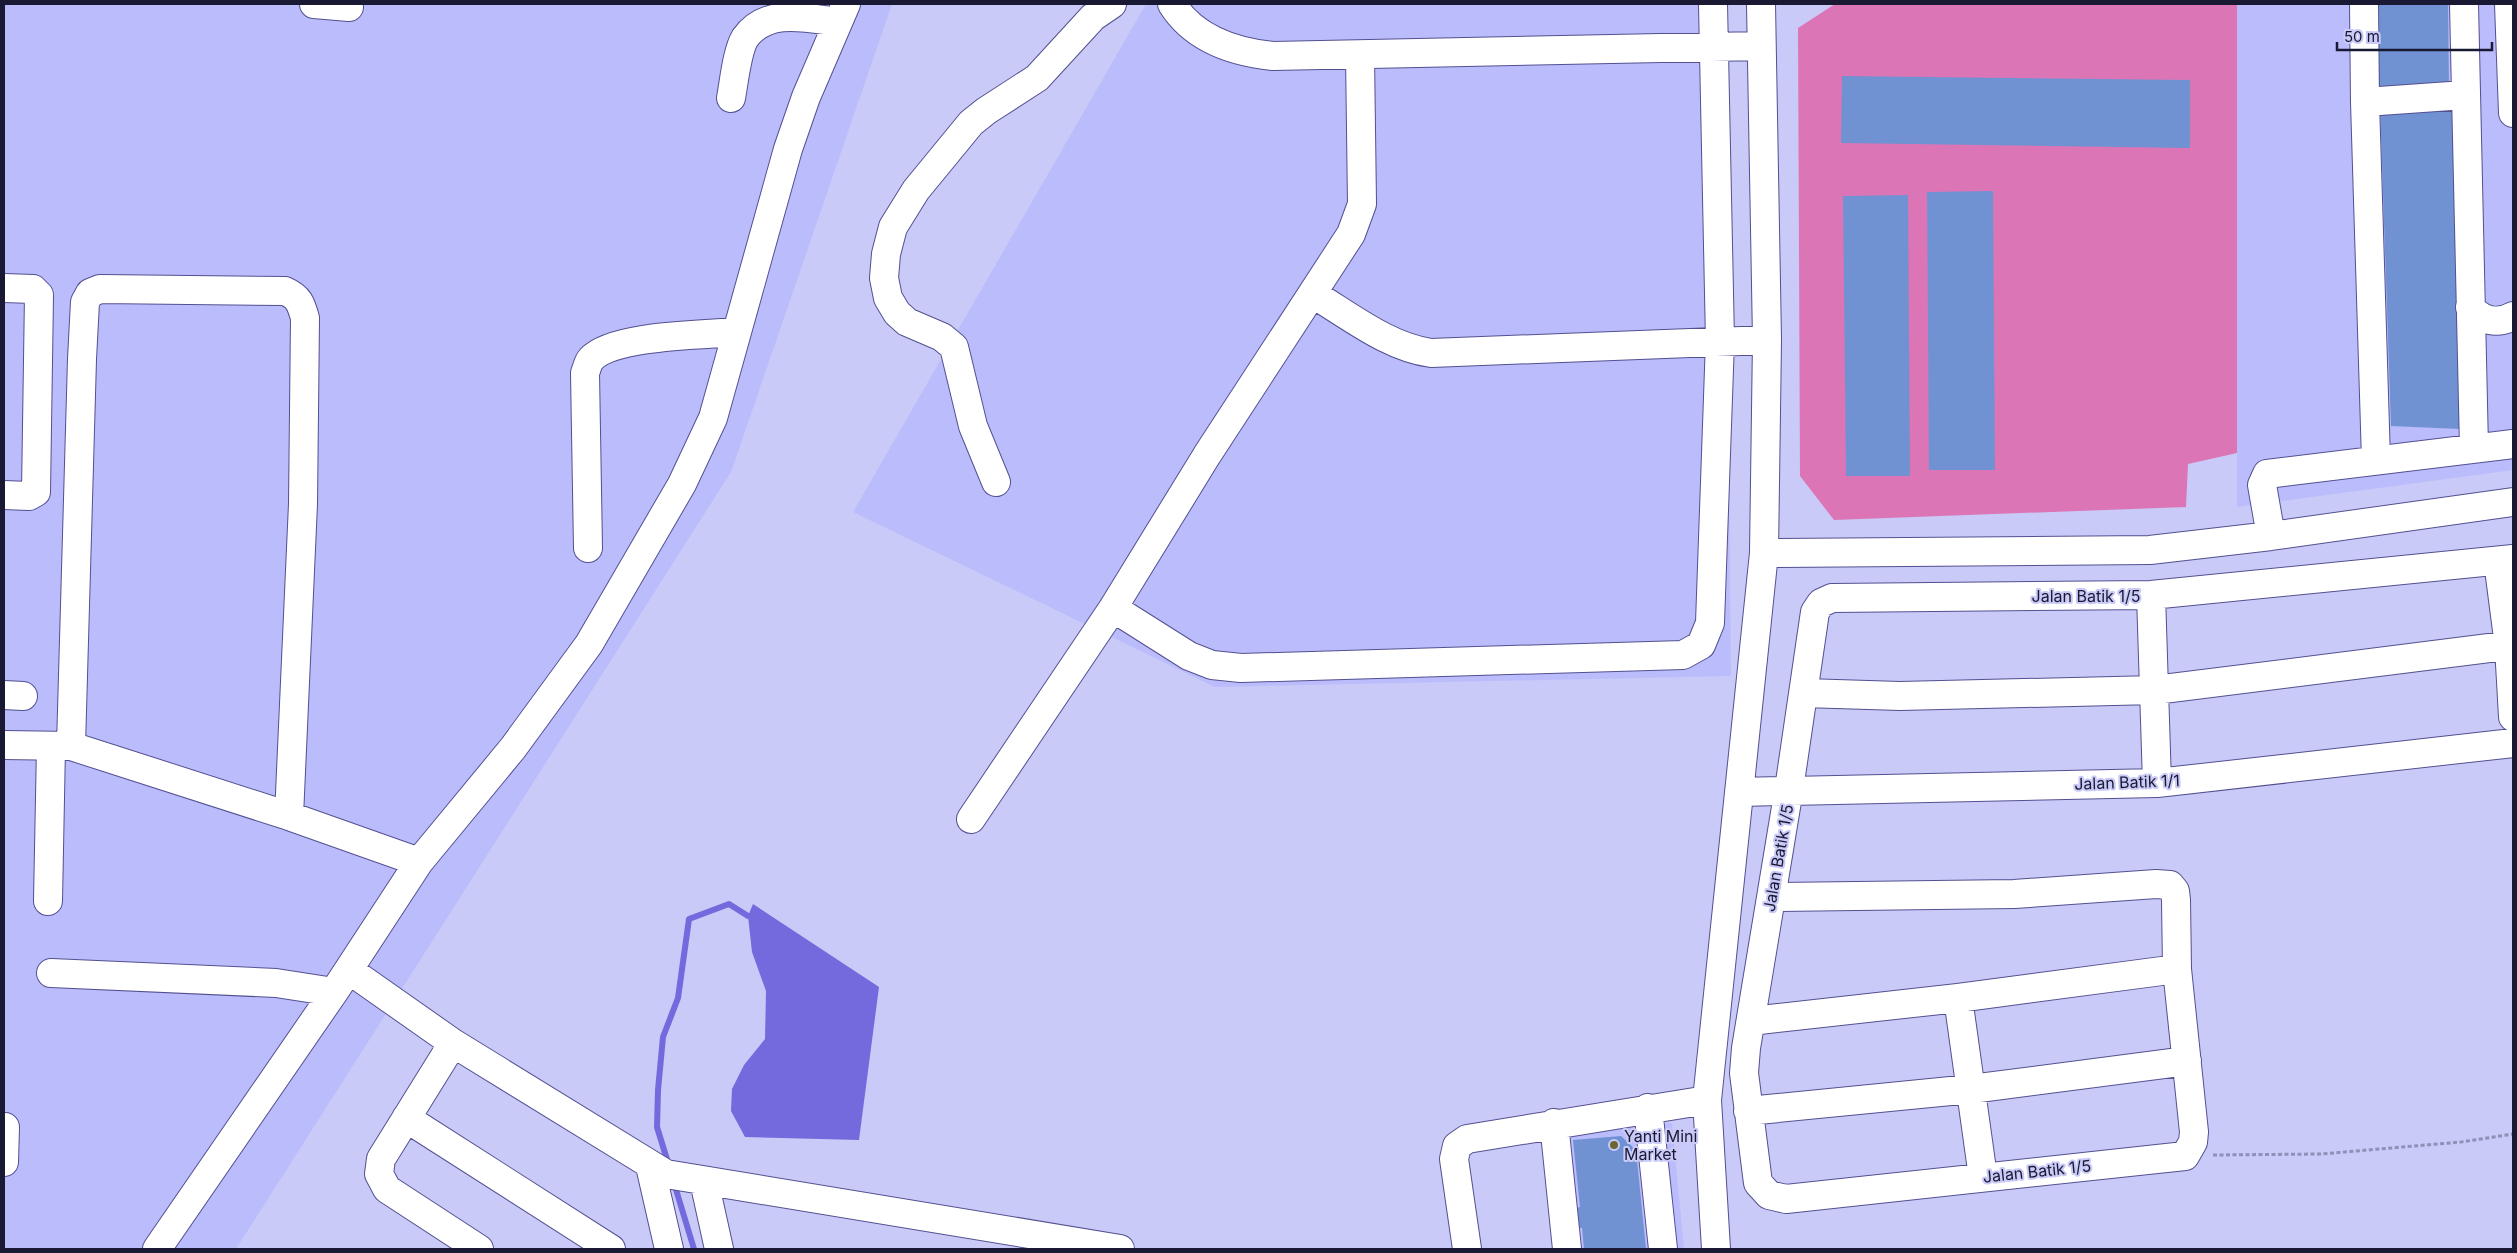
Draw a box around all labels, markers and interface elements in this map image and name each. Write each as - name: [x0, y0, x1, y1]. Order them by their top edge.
- scale bar: [2337, 20, 2492, 52]
- text: 50 m: [2344, 27, 2380, 46]
- street label: Jalan Batik 1/5: [2032, 586, 2140, 606]
- street label: Jalan Batik 1/1: [2074, 770, 2180, 794]
- street label: Jalan Batik 1/5: [1759, 803, 1797, 913]
- place label: Yanti Mini Market: [1624, 1126, 1697, 1164]
- marker: Yanti Mini Market: [1608, 1139, 1620, 1151]
- street label: Jalan Batik 1/5: [1982, 1155, 2092, 1187]

